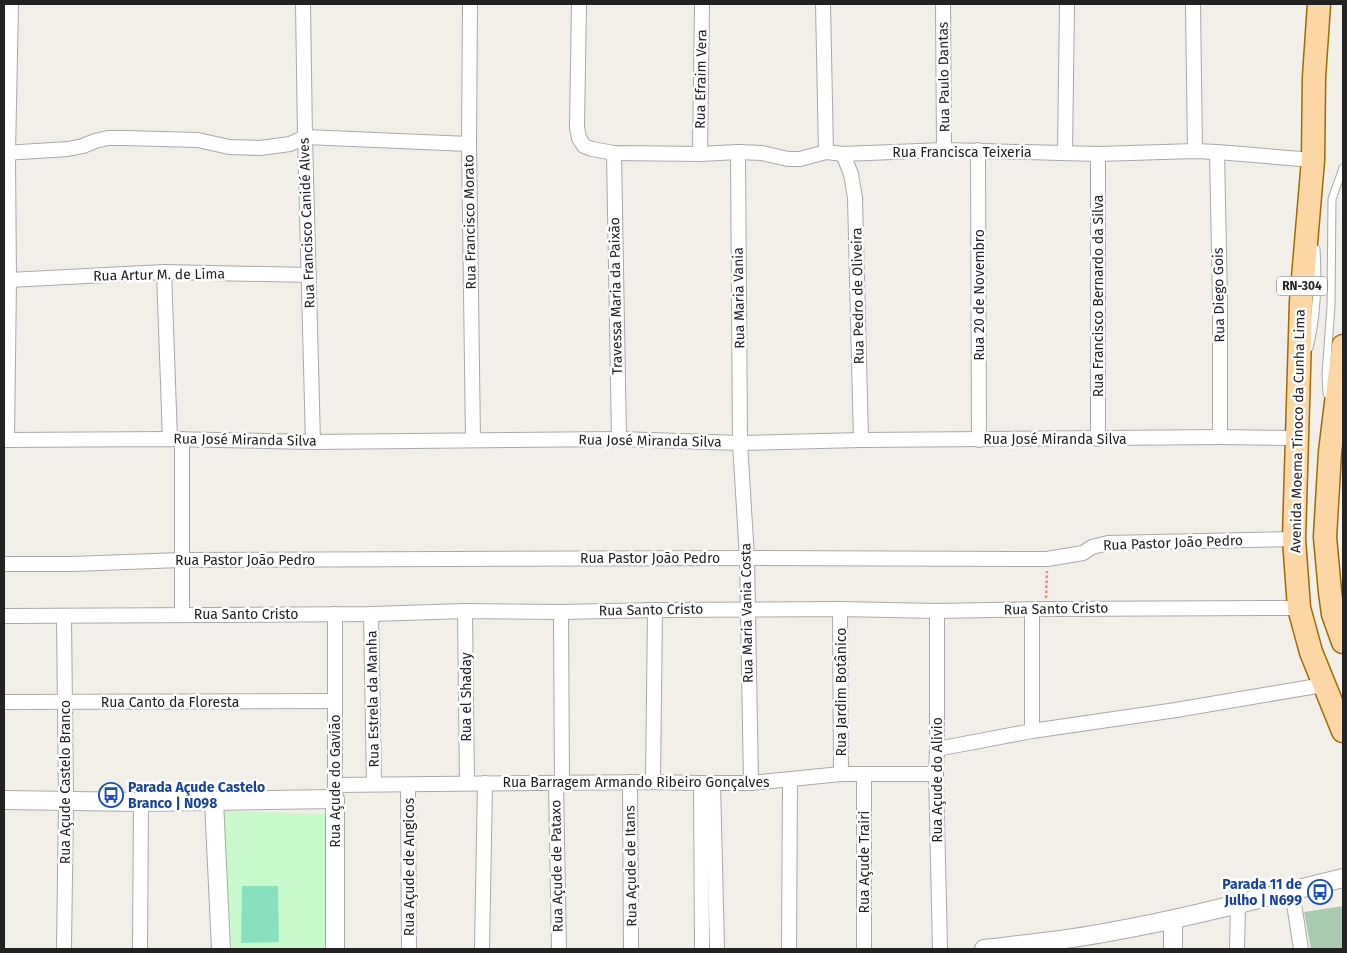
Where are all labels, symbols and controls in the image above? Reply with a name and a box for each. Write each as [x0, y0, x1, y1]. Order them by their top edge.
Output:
street label: Rua Paulo Dantas [935, 21, 953, 132]
street label: Rua Efraim Vera [692, 29, 710, 129]
street label: Rua Francisco Canidé Alves [296, 137, 318, 309]
street label: Rua Francisca Teixeria [892, 144, 1032, 161]
street label: Rua Francisco Morato [460, 154, 480, 290]
street label: Rua Francisco Bernardo da Silva [1090, 195, 1107, 397]
street label: Travessa Maria da Paixão [606, 217, 626, 375]
street label: Rua Pedro de Oliveira [848, 227, 868, 365]
street label: Rua 20 de Novembro [971, 229, 988, 361]
street label: Rua Maria Vania [730, 247, 748, 349]
street label: Rua Diego Gois [1210, 247, 1228, 343]
street label: Rua Artur M. de Lima [93, 265, 225, 285]
road number: RN-304 [1277, 276, 1327, 296]
street label: Avenida Moema Tinoco da Cunha Lima [1287, 309, 1309, 553]
street label: Rua José Miranda Silva [173, 430, 317, 450]
street label: Rua José Miranda Silva [578, 431, 722, 451]
street label: Rua José Miranda Silva [983, 431, 1127, 448]
street label: Rua Pastor João Pedro [1103, 532, 1243, 554]
street label: Rua Maria Vania Costa [737, 543, 757, 683]
street label: Rua Pastor João Pedro [580, 550, 720, 567]
street label: Rua Pastor João Pedro [175, 552, 315, 569]
street label: Rua Santo Cristo [1004, 600, 1108, 618]
street label: Rua Santo Cristo [599, 601, 703, 619]
street label: Rua Santo Cristo [194, 606, 298, 623]
street label: Rua Jardim Botânico [833, 628, 850, 756]
street label: Rua Estrela da Manha [363, 630, 383, 768]
street label: Rua el Shaday [458, 652, 475, 742]
street label: Rua Canto da Floresta [101, 694, 239, 711]
street label: Rua Açude Castelo Branco [57, 700, 74, 864]
street label: Rua Açude do Gavião [327, 714, 344, 848]
street label: Rua Açude do Alivio [929, 717, 946, 843]
street label: Rua Barragem Armando Ribeiro Gonçalves [502, 774, 770, 791]
place label: Parada Açude Castelo Branco | N098 [128, 779, 265, 812]
bus stop icon: Parada Açude Castelo Branco | N098 [98, 782, 124, 808]
street label: Rua Açude de Angicos [401, 797, 418, 936]
street label: Rua Açude de Pataxo [547, 800, 567, 932]
street label: Rua Açude de Itans [621, 805, 641, 927]
street label: Rua Açude Trairi [856, 810, 873, 914]
place label: Parada 11 de Julho | N699 [1222, 876, 1302, 909]
bus stop icon: Parada 11 de Julho | N699 [1307, 879, 1333, 905]

